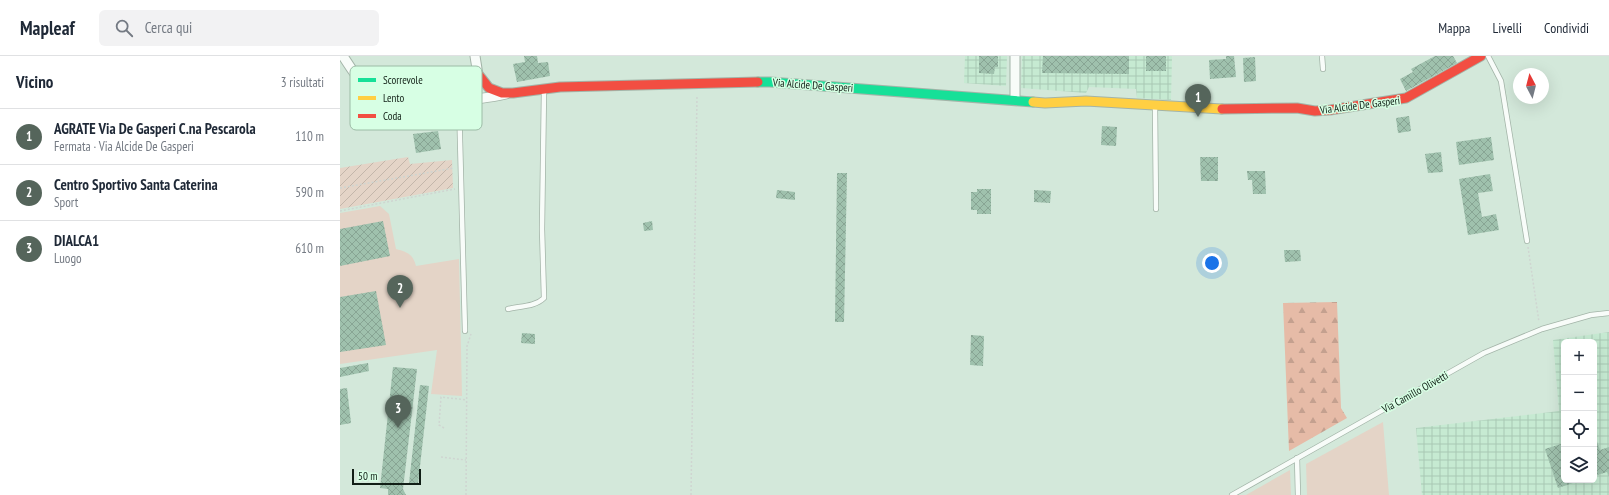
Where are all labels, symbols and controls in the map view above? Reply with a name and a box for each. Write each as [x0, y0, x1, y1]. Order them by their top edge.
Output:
search box [99, 10, 379, 46]
text: Mapleaf [20, 16, 75, 40]
icon: search [113, 17, 135, 39]
text: Cerca qui [145, 18, 192, 37]
text: Mappa [1438, 19, 1470, 37]
text: Livelli [1492, 19, 1522, 37]
text: Condividi [1544, 19, 1589, 37]
legend [350, 66, 482, 130]
north arrow [1513, 68, 1549, 104]
text: Vicino [16, 71, 53, 93]
text: Scorrevole [383, 73, 423, 87]
text: 3 risultati [281, 74, 324, 91]
street label: Via Alcide De Gasperi [771, 75, 854, 95]
pin: 1 [1185, 84, 1211, 117]
text: Lento [383, 91, 404, 105]
street label: Via Alcide De Gasperi [1318, 93, 1401, 117]
text: Coda [383, 109, 402, 123]
text: AGRATE Via De Gasperi C.na Pescarola [54, 119, 256, 138]
text: 1 [26, 128, 32, 145]
text: 110 m [295, 128, 324, 145]
text: Fermata · Via Alcide De Gasperi [54, 138, 194, 155]
text: Centro Sportivo Santa Caterina [54, 175, 218, 194]
text: 2 [26, 184, 32, 201]
text: 590 m [295, 184, 324, 201]
text: Sport [54, 194, 78, 211]
text: DIALCA1 [54, 231, 99, 250]
text: 3 [26, 240, 32, 257]
text: 610 m [295, 240, 324, 257]
text: Luogo [54, 250, 82, 267]
your location [1202, 253, 1222, 273]
pin: 2 [387, 275, 413, 308]
map controls [1561, 339, 1597, 483]
button: + [1561, 339, 1597, 375]
street label: Via Camillo Olivetti [1379, 368, 1451, 416]
button: − [1561, 375, 1597, 411]
pin: 3 [385, 395, 411, 428]
button: locate [1561, 411, 1597, 447]
button: layers [1561, 447, 1597, 483]
scale bar [352, 467, 421, 486]
text: 50 m [358, 469, 377, 483]

